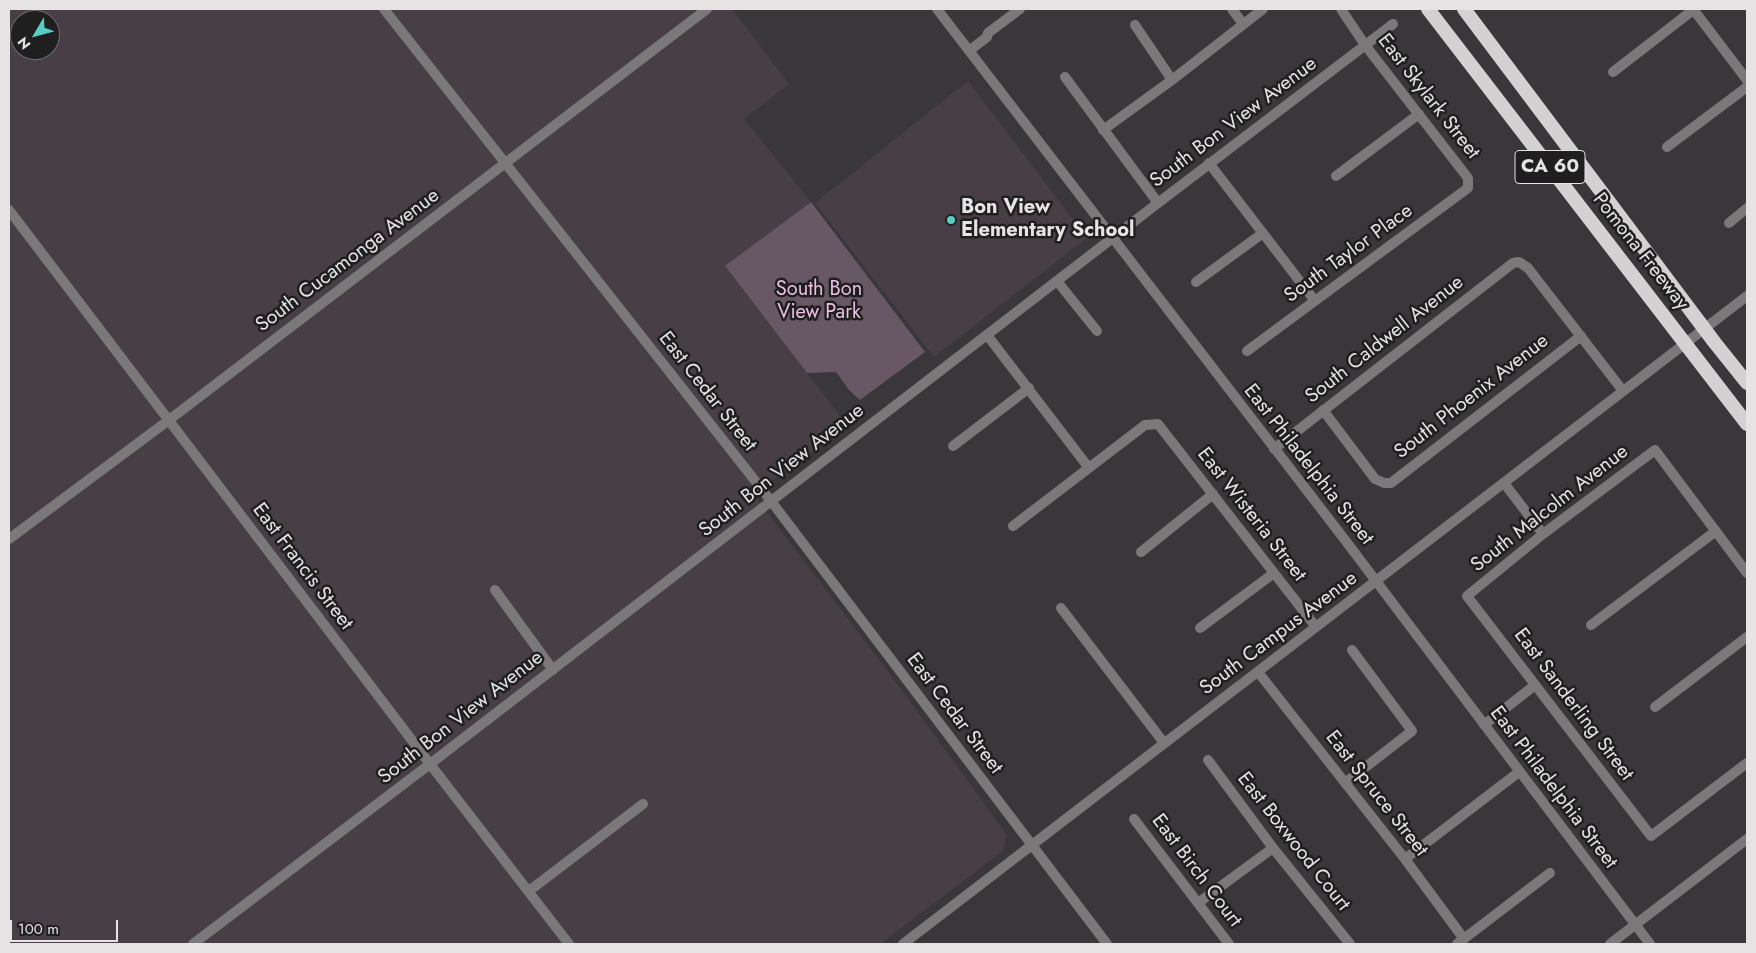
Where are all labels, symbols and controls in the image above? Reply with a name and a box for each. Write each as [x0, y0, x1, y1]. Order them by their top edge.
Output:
north arrow [10, 10, 60, 60]
street label: East Skylark Street [1372, 30, 1484, 164]
text: N [12, 33, 35, 54]
street label: South Bon View Avenue [1146, 52, 1322, 194]
road number: CA 60 [1515, 150, 1585, 183]
street label: South Cucamonga Avenue [252, 184, 444, 338]
street label: Pomona Freeway [1587, 189, 1693, 315]
place label: Bon View Elementary School [961, 196, 1134, 243]
street label: South Taylor Place [1280, 199, 1418, 309]
marker: Bon View Elementary School [945, 214, 957, 226]
street label: South Caldwell Avenue [1301, 271, 1469, 409]
park label: South Bon View Park [776, 278, 862, 325]
street label: East Cedar Street [653, 327, 761, 457]
street label: South Phoenix Avenue [1390, 329, 1554, 465]
street label: East Philadelphia Street [1238, 380, 1378, 550]
street label: South Bon View Avenue [695, 399, 869, 543]
street label: South Malcolm Avenue [1467, 440, 1633, 578]
street label: East Wisteria Street [1191, 443, 1311, 587]
street label: East Francis Street [246, 499, 358, 635]
street label: South Campus Avenue [1196, 567, 1362, 701]
street label: East Sanderling Street [1508, 624, 1638, 786]
street label: South Bon View Avenue [374, 646, 548, 790]
street label: East Cedar Street [901, 649, 1007, 779]
street label: East Philadelphia Street [1484, 702, 1622, 874]
street label: East Spruce Street [1320, 726, 1432, 862]
street label: East Boxwood Court [1231, 768, 1355, 916]
street label: East Birch Court [1146, 810, 1246, 932]
scale bar [12, 910, 120, 942]
text: 100 m [18, 918, 59, 940]

